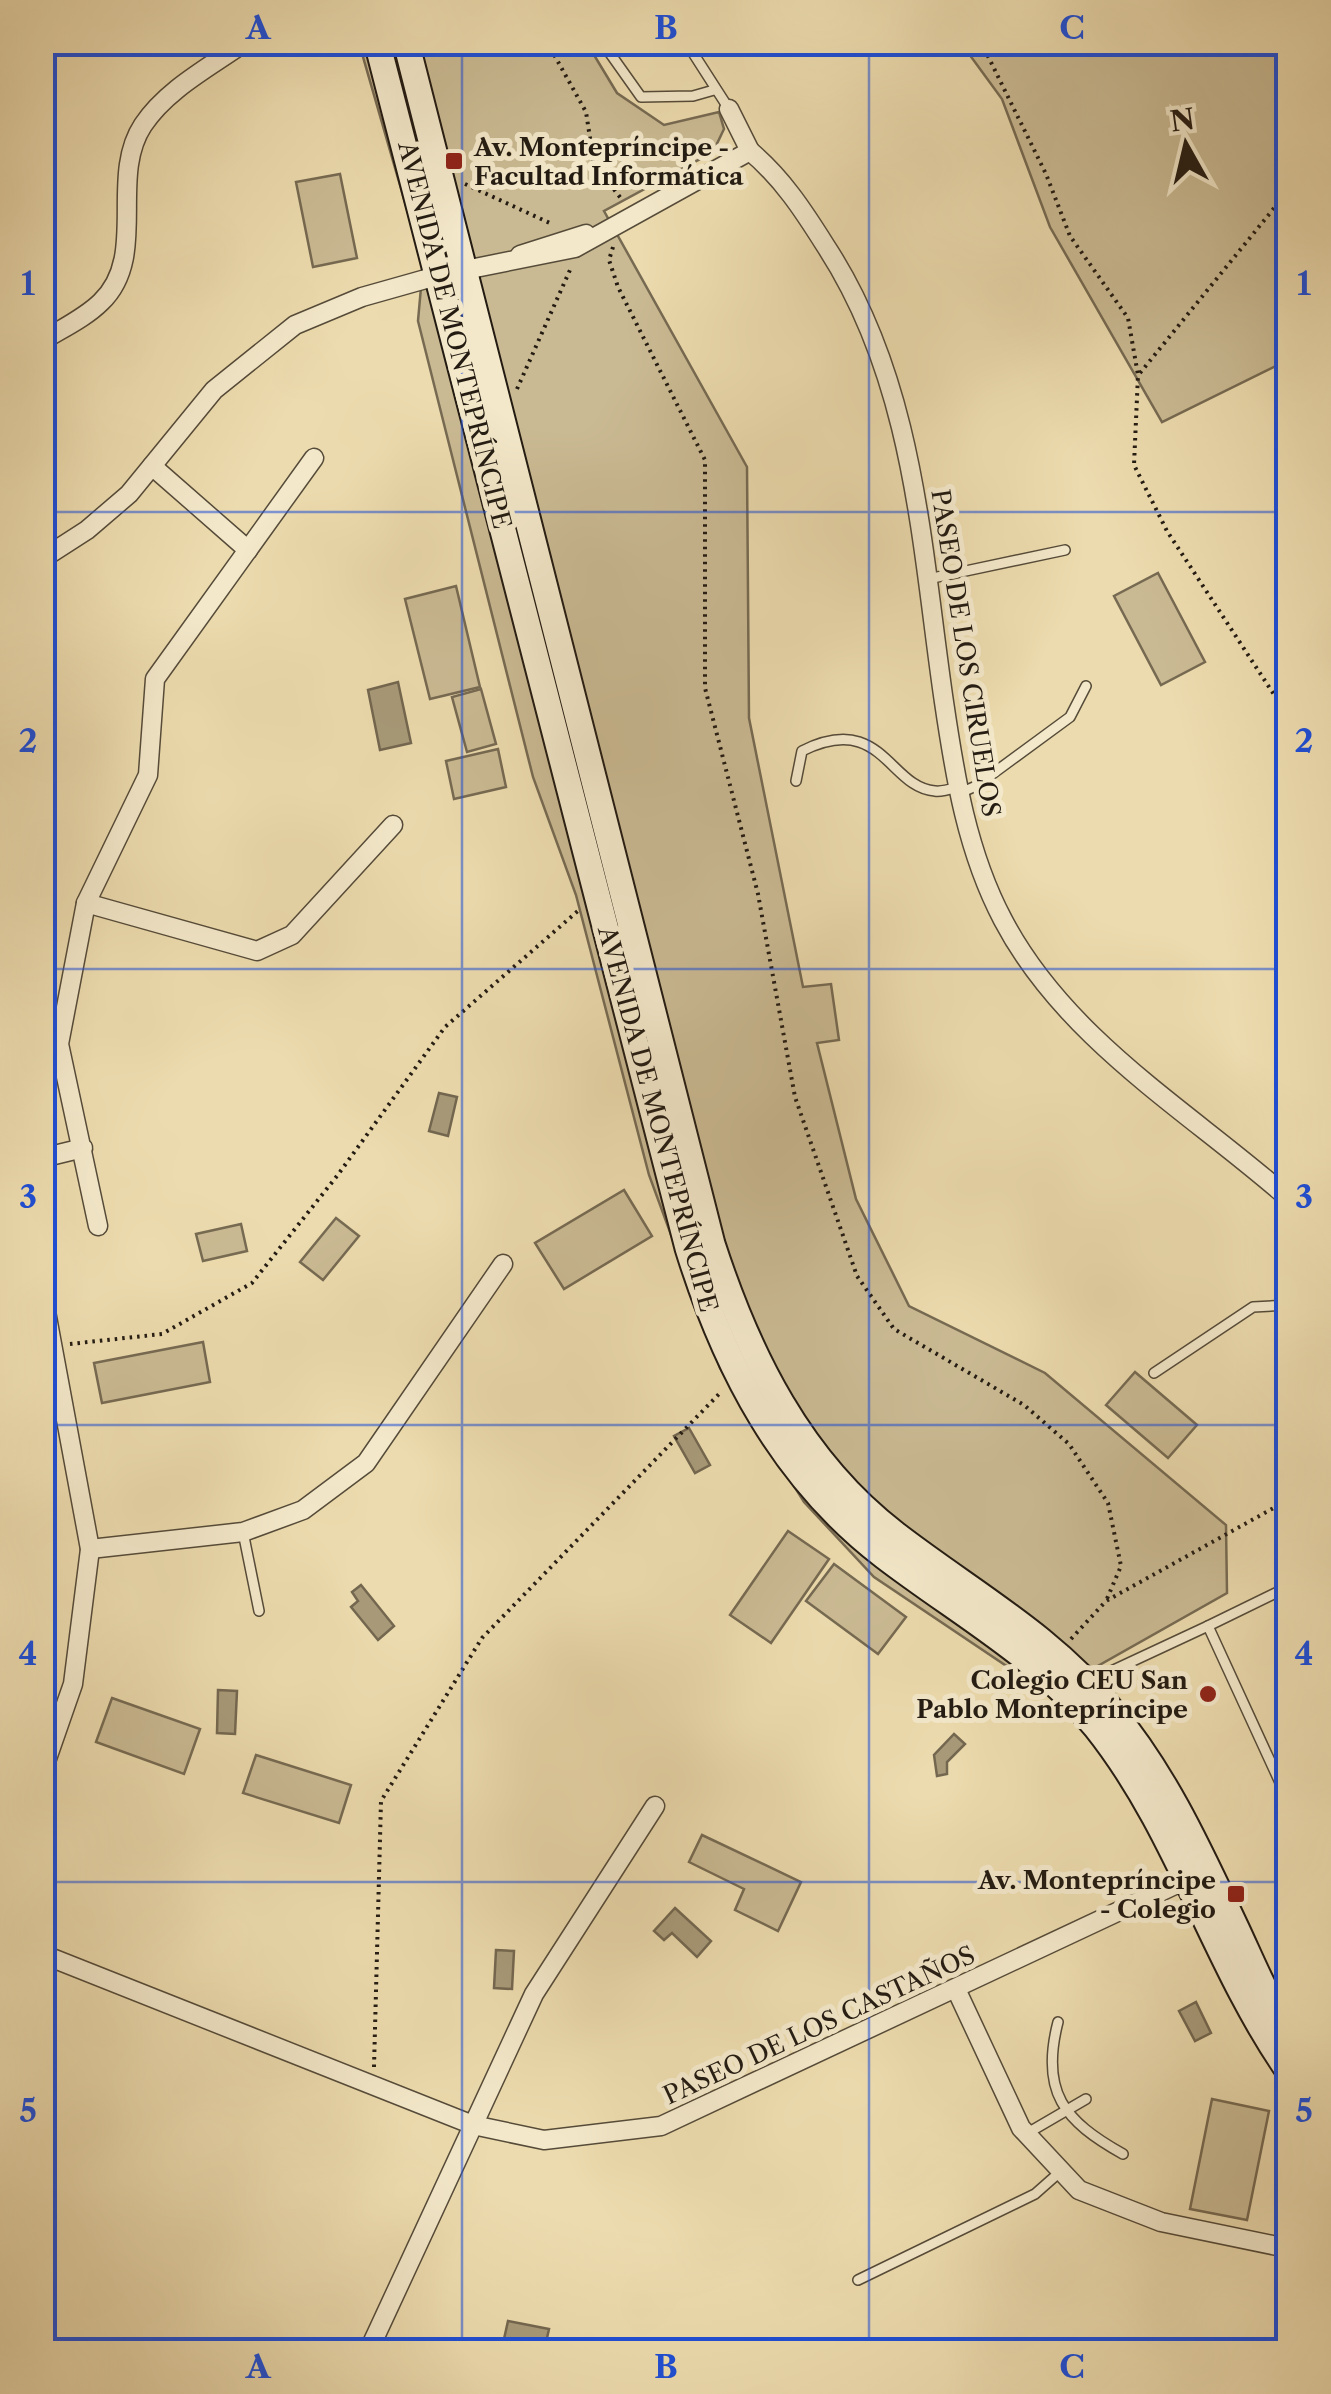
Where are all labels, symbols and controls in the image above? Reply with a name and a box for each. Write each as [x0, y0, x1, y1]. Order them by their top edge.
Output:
text: A [245, 8, 272, 47]
text: B [654, 8, 678, 47]
text: C [1059, 8, 1085, 47]
north arrow [1136, 95, 1236, 195]
text: N [1168, 102, 1197, 139]
place label: Av. Montepríncipe - Facultad Informática [473, 132, 744, 192]
street label: AVENIDA DE MONTEPRÍNCIPE [391, 137, 518, 532]
marker: Av. Montepríncipe - Facultad Informática [443, 150, 465, 172]
text: 1 [21, 264, 36, 303]
text: 1 [1297, 264, 1312, 303]
street label: PASEO DE LOS CIRUELOS [924, 487, 1007, 819]
text: 2 [19, 721, 37, 760]
text: 2 [1295, 721, 1313, 760]
street label: AVENIDA DE MONTEPRÍNCIPE [591, 922, 724, 1315]
text: 3 [19, 1177, 37, 1216]
text: 3 [1295, 1177, 1313, 1216]
text: 4 [19, 1634, 37, 1673]
text: 4 [1295, 1634, 1313, 1673]
place label: Colegio CEU San Pablo Montepríncipe [916, 1665, 1188, 1725]
marker: Colegio CEU San Pablo Montepríncipe [1197, 1683, 1219, 1705]
place label: Av. Montepríncipe - Colegio [977, 1865, 1216, 1925]
marker: Av. Montepríncipe - Colegio [1225, 1883, 1247, 1905]
street label: PASEO DE LOS CASTAÑOS [658, 1939, 980, 2111]
text: 5 [19, 2091, 37, 2130]
text: 5 [1295, 2091, 1313, 2130]
text: A [245, 2347, 272, 2386]
text: B [654, 2347, 678, 2386]
text: C [1059, 2347, 1085, 2386]

